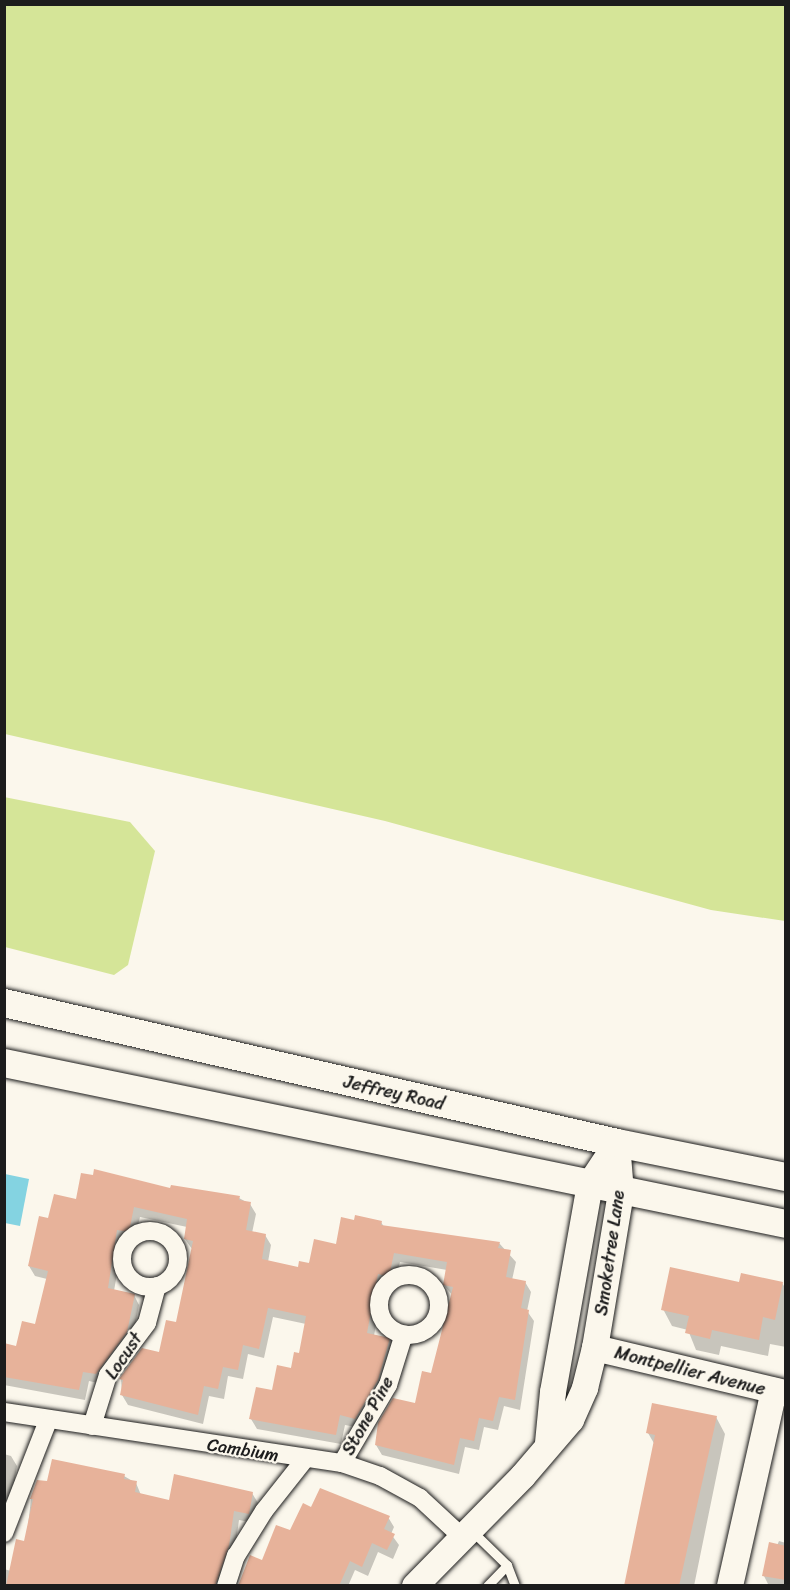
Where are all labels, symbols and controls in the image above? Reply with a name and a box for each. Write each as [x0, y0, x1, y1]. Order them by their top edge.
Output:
street label: Jeffrey Road [341, 1071, 447, 1115]
street label: Smoketree Lane [590, 1189, 630, 1317]
street label: Locust [101, 1329, 147, 1383]
street label: Montpellier Avenue [613, 1342, 767, 1400]
street label: Stone Pine [338, 1373, 398, 1459]
street label: Cambium [206, 1434, 280, 1466]

